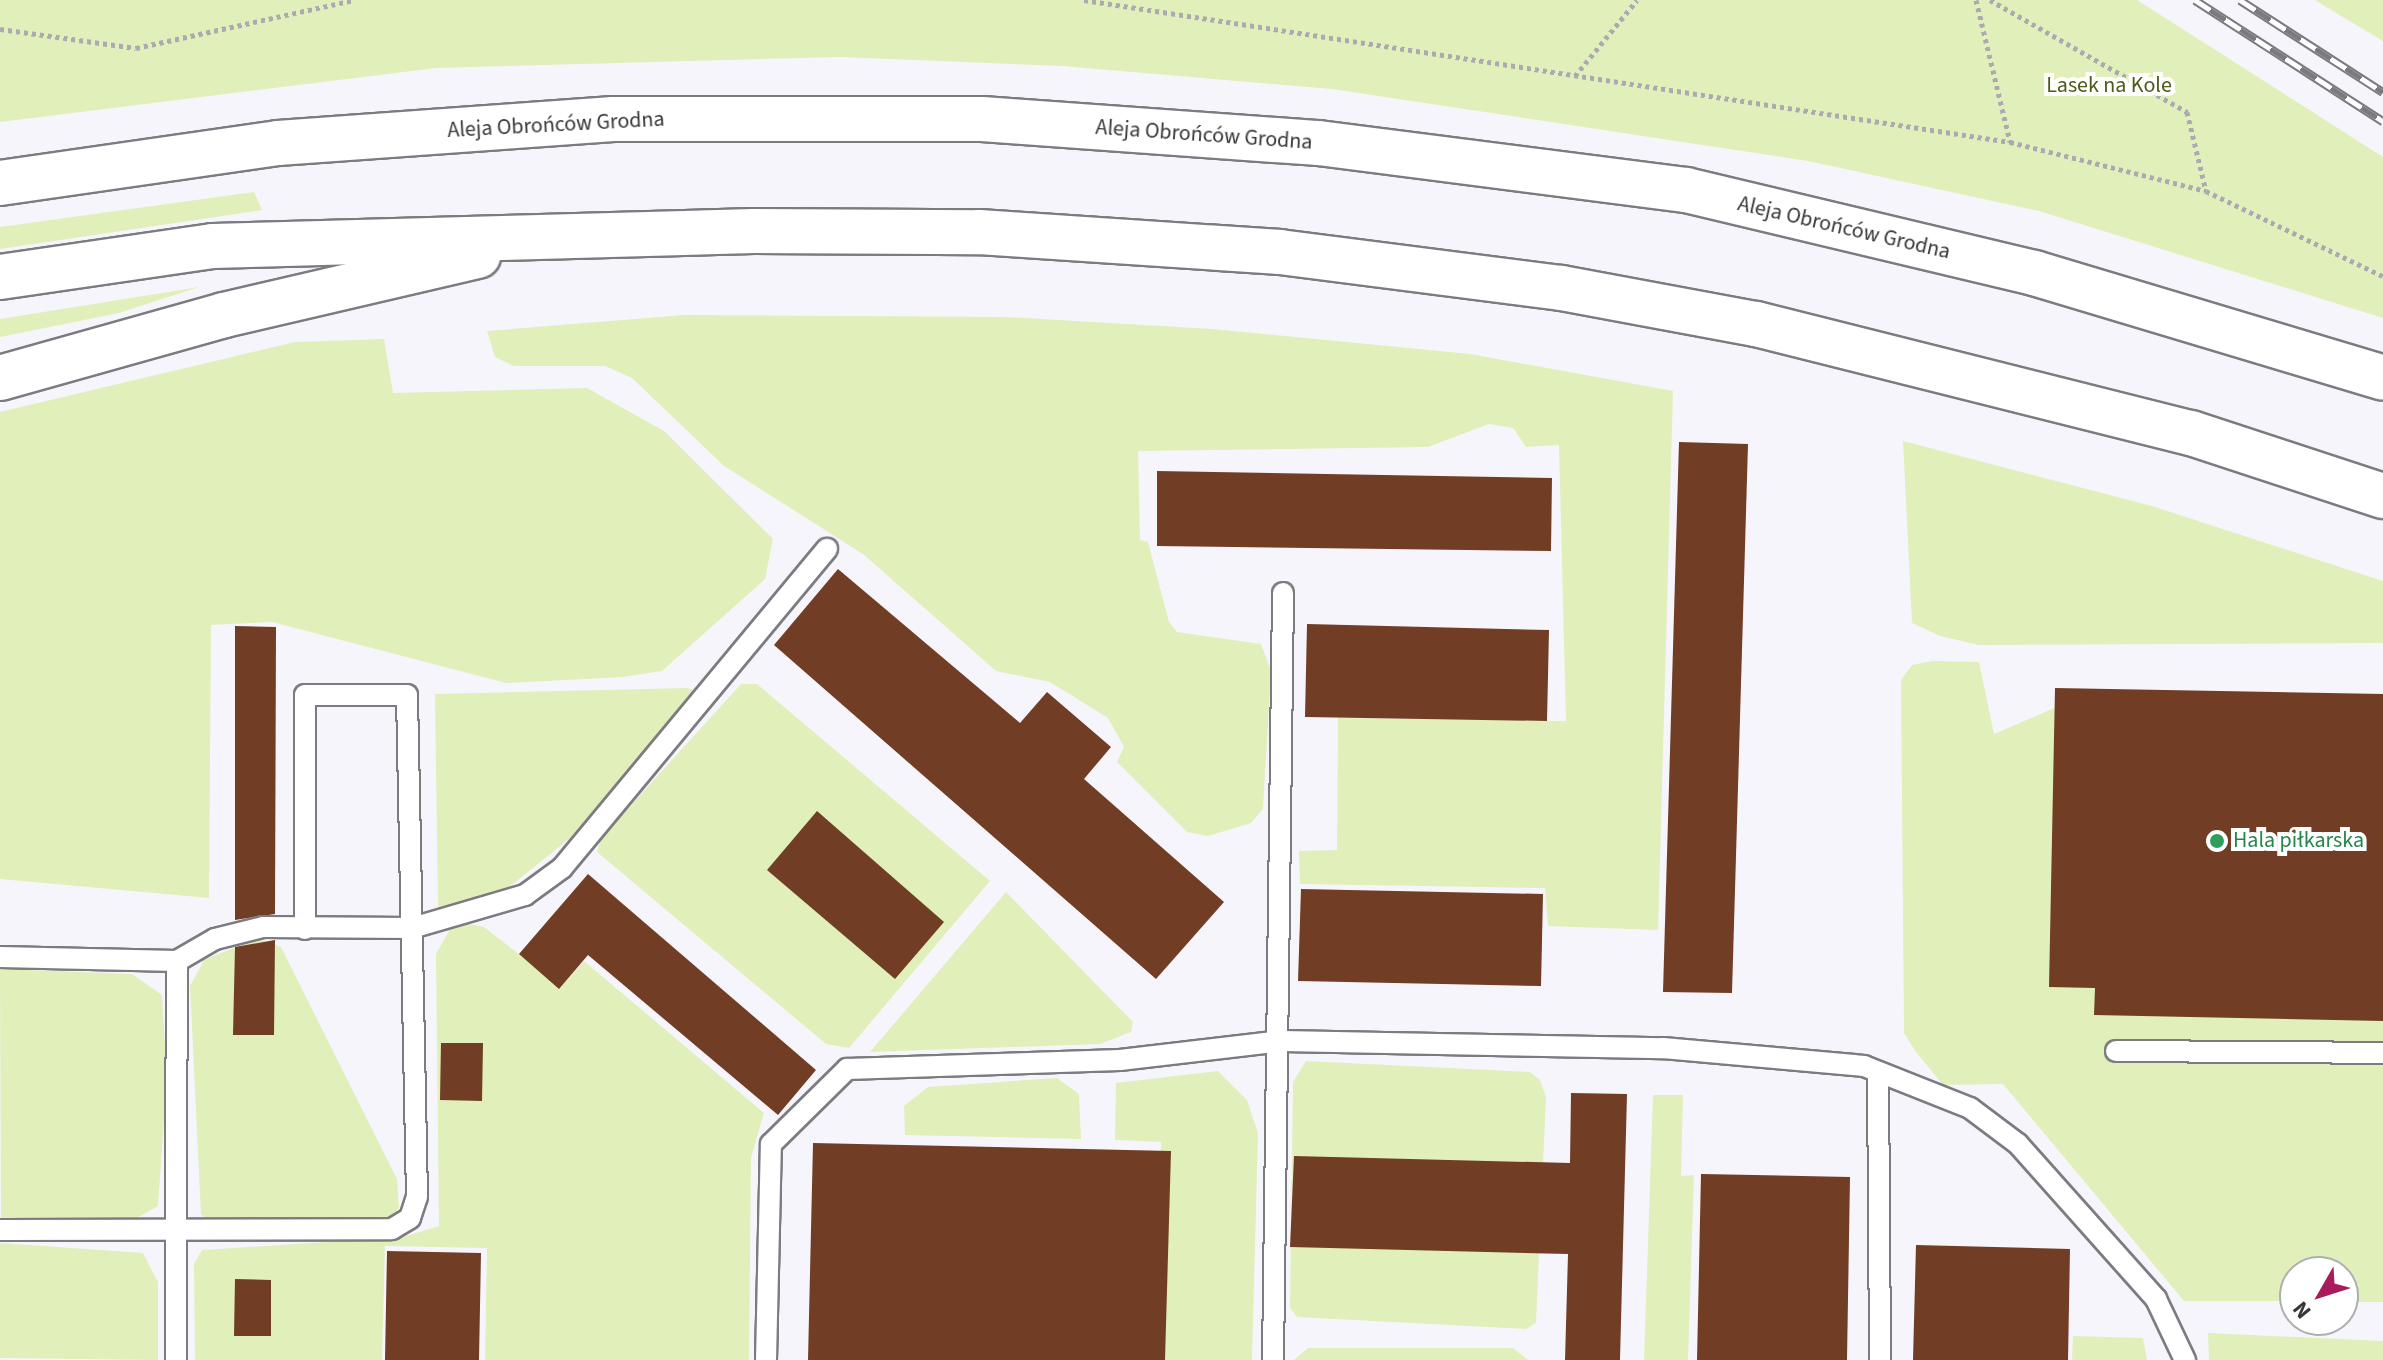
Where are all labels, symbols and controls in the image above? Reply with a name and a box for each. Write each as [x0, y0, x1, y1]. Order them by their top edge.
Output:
park label: Lasek na Kole [2046, 73, 2172, 99]
street label: Aleja Obrońców Grodna [447, 106, 665, 144]
street label: Aleja Obrońców Grodna [1095, 114, 1313, 156]
street label: Aleja Obrońców Grodna [1735, 191, 1953, 265]
place label: Hala piłkarska [2233, 828, 2364, 854]
marker: Hala piłkarska [2208, 832, 2226, 850]
north arrow [2279, 1256, 2359, 1336]
text: N [2285, 1294, 2319, 1326]

